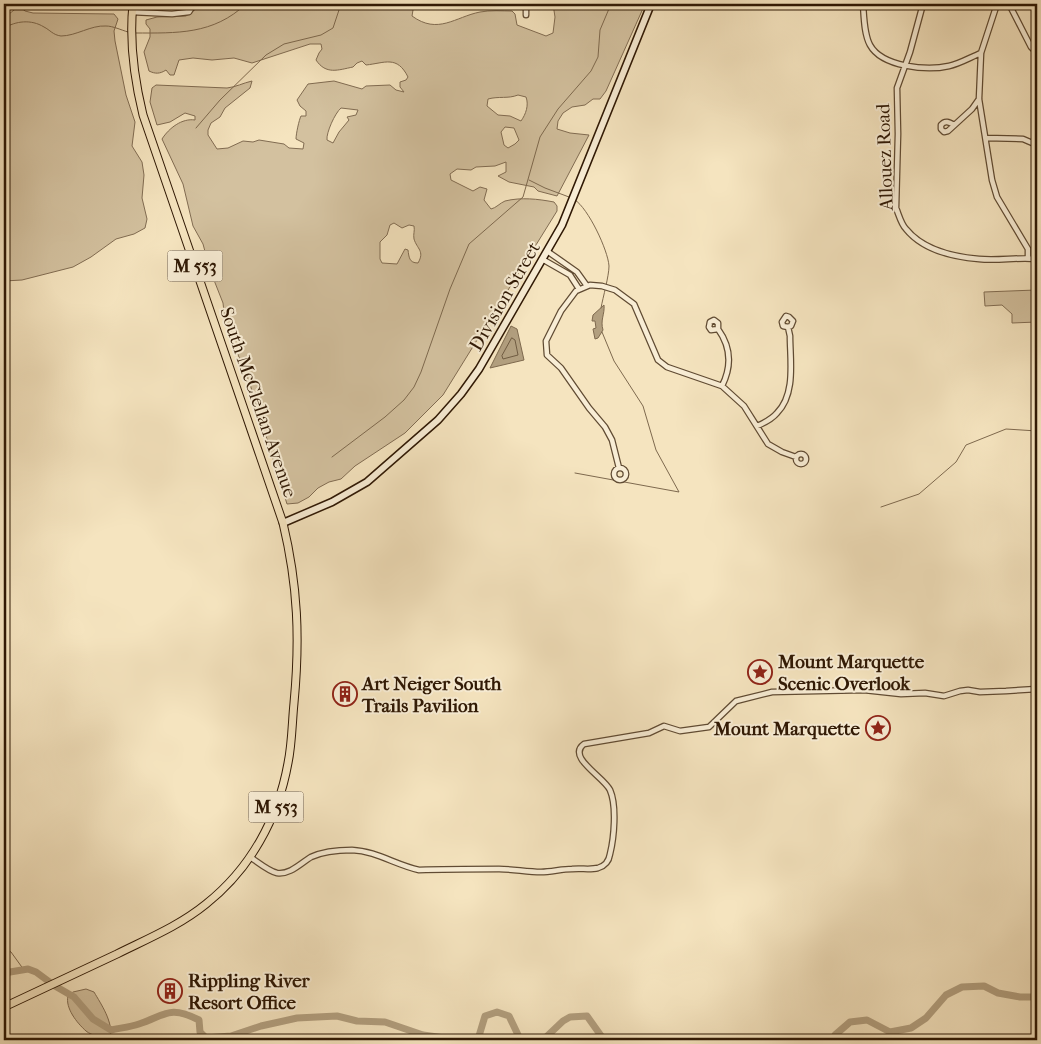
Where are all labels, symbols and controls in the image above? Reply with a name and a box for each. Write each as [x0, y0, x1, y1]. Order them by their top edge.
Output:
street label: Allouez Road [872, 102, 898, 212]
street label: Division Street [465, 238, 545, 355]
road number: M 553 [168, 250, 222, 282]
street label: South McClellan Avenue [215, 304, 301, 500]
place label: Mount Marquette Scenic Overlook [777, 651, 925, 695]
place icon: Mount Marquette Scenic Overlook [747, 659, 773, 685]
place label: Art Neiger South Trails Pavilion [361, 673, 502, 717]
building icon: Art Neiger South Trails Pavilion [332, 681, 358, 707]
place icon: Mount Marquette [865, 715, 891, 741]
place label: Mount Marquette [713, 718, 861, 740]
road number: M 553 [248, 792, 304, 822]
place label: Rippling River Resort Office [188, 970, 311, 1014]
building icon: Rippling River Resort Office [157, 978, 183, 1004]

